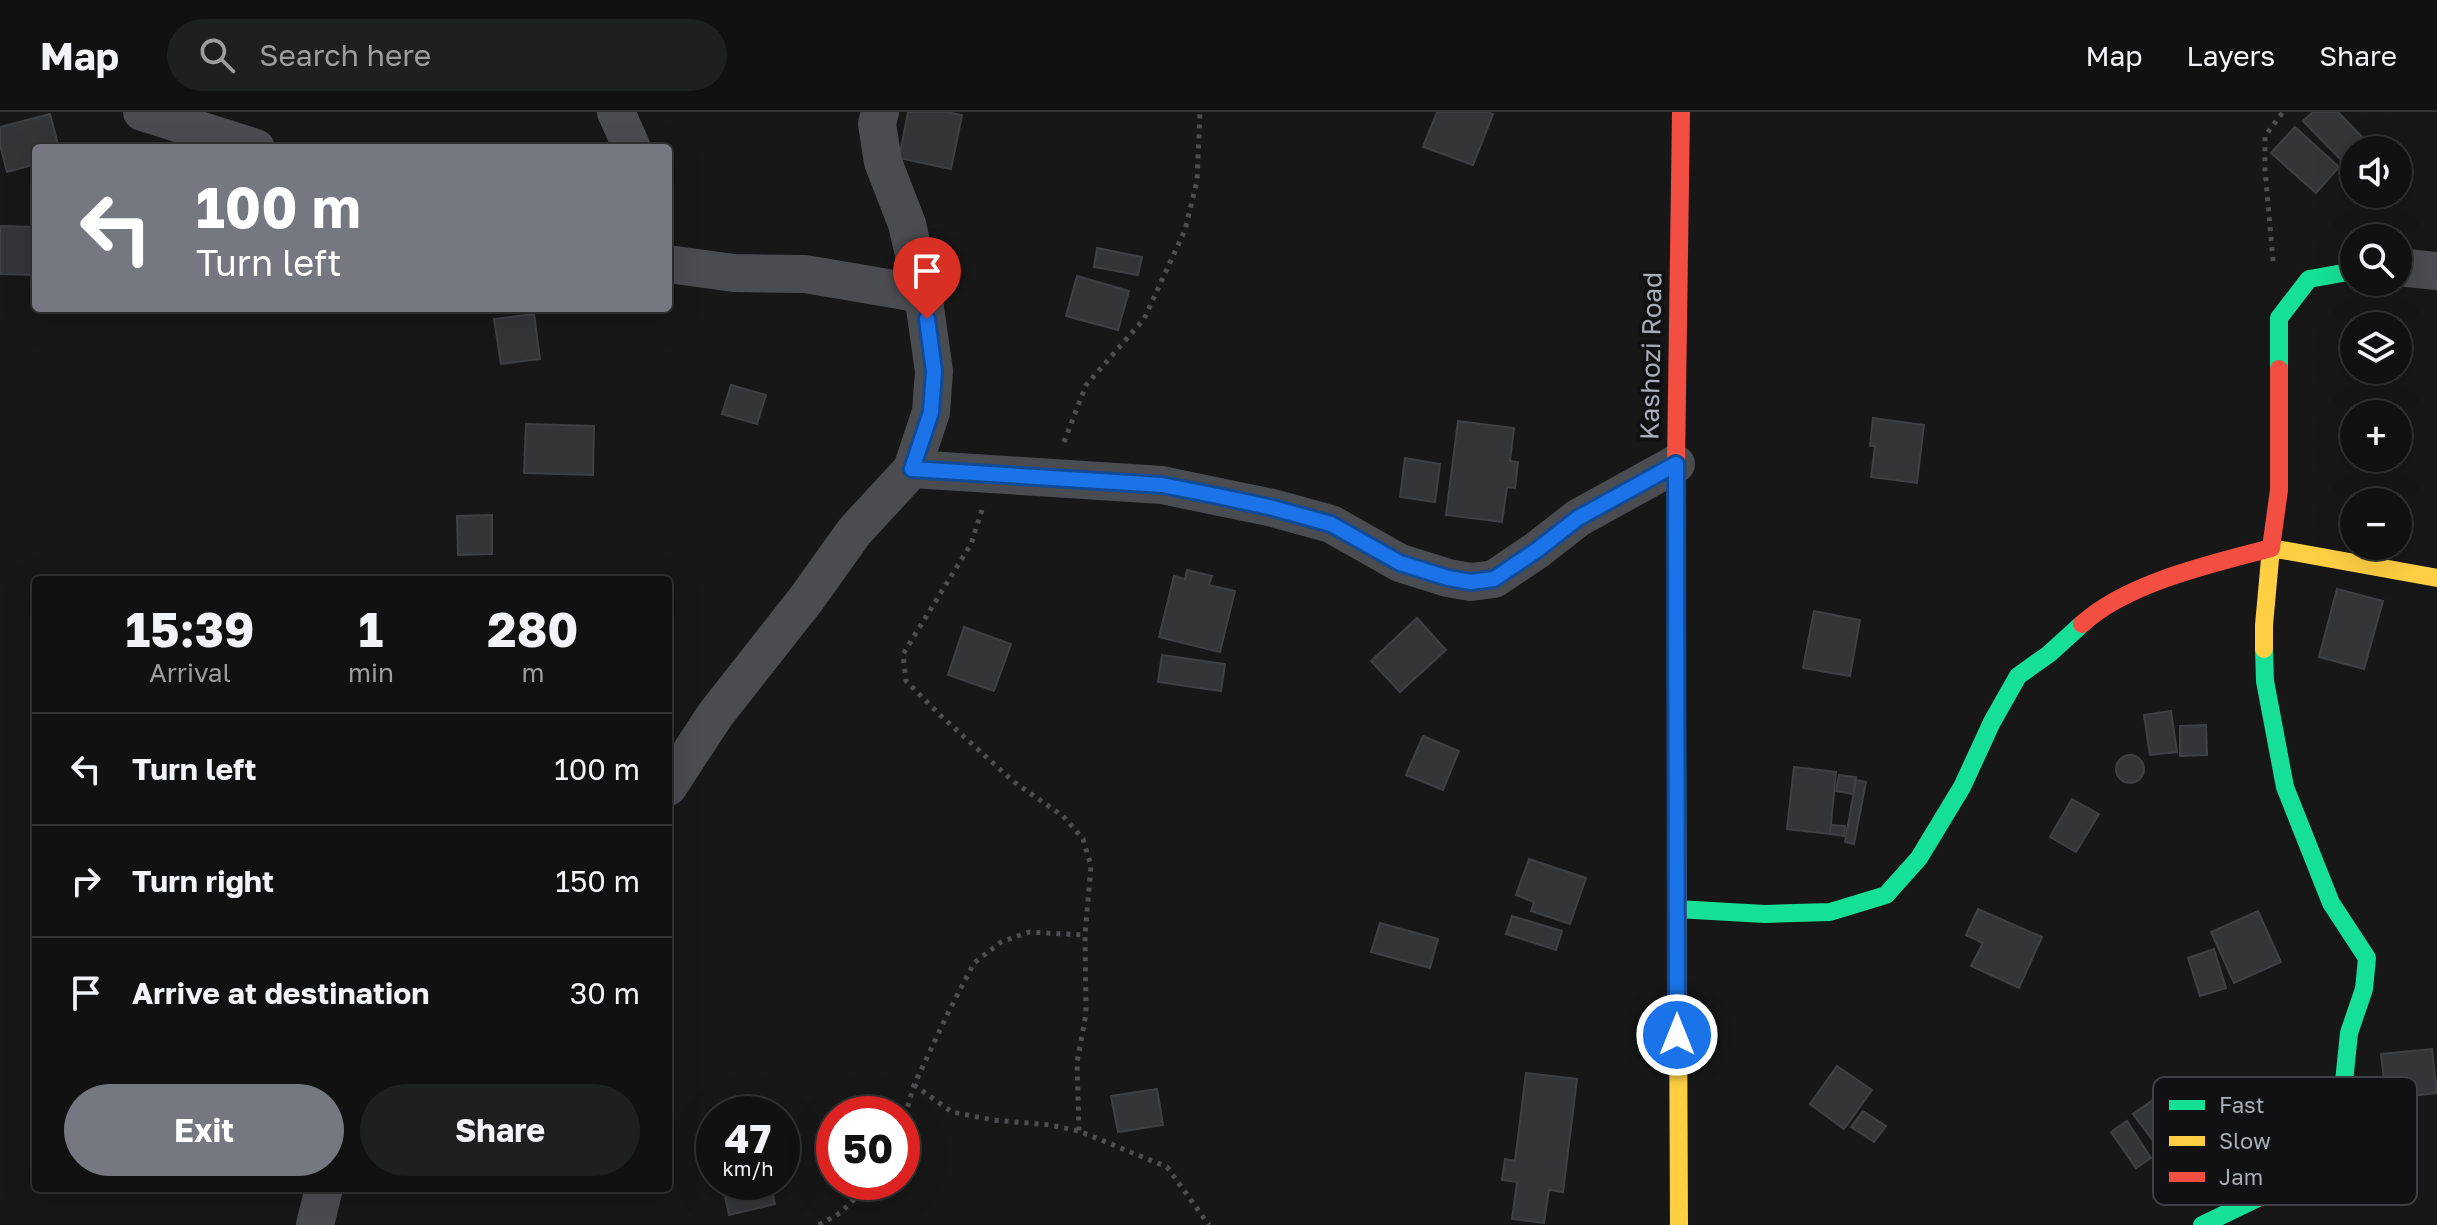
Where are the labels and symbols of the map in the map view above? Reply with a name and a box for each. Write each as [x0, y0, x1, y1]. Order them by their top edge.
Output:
pin [893, 237, 961, 319]
street label: Kashozi Road [1634, 272, 1667, 440]
position arrow [1635, 993, 1719, 1077]
legend [2153, 1077, 2417, 1205]
text: Fast [2219, 1091, 2265, 1118]
speed limit sign: 50 [816, 1096, 920, 1200]
text: Slow [2219, 1127, 2271, 1154]
text: Jam [2219, 1163, 2263, 1190]

